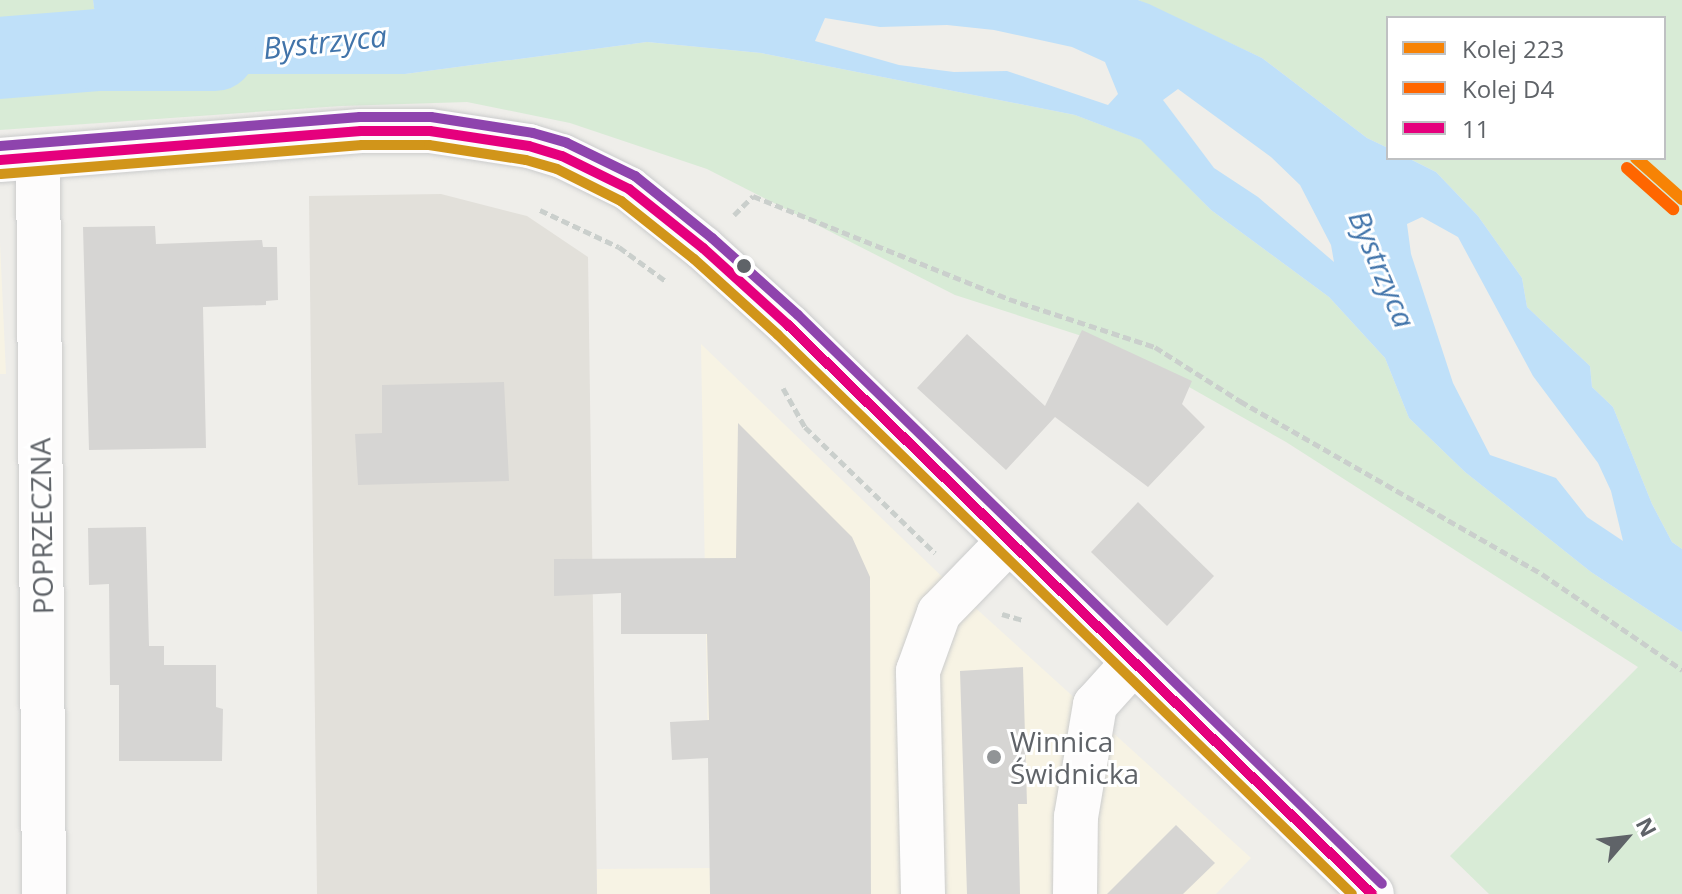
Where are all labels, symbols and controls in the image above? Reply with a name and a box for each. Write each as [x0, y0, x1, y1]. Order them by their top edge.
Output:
legend [1386, 16, 1666, 160]
water label: Bystrzyca [261, 18, 389, 66]
text: Kolej 223 [1462, 32, 1564, 65]
text: Kolej D4 [1462, 72, 1554, 105]
text: 11 [1462, 112, 1489, 145]
water label: Bystrzyca [1341, 205, 1423, 333]
unlabelled marker [736, 258, 752, 274]
street label: POPRZECZNA [23, 437, 59, 615]
place label: Winnica Świdnicka [1010, 724, 1139, 790]
marker: Winnica Świdnicka [985, 748, 1003, 766]
north arrow [1586, 798, 1666, 878]
text: N [1630, 812, 1665, 842]

